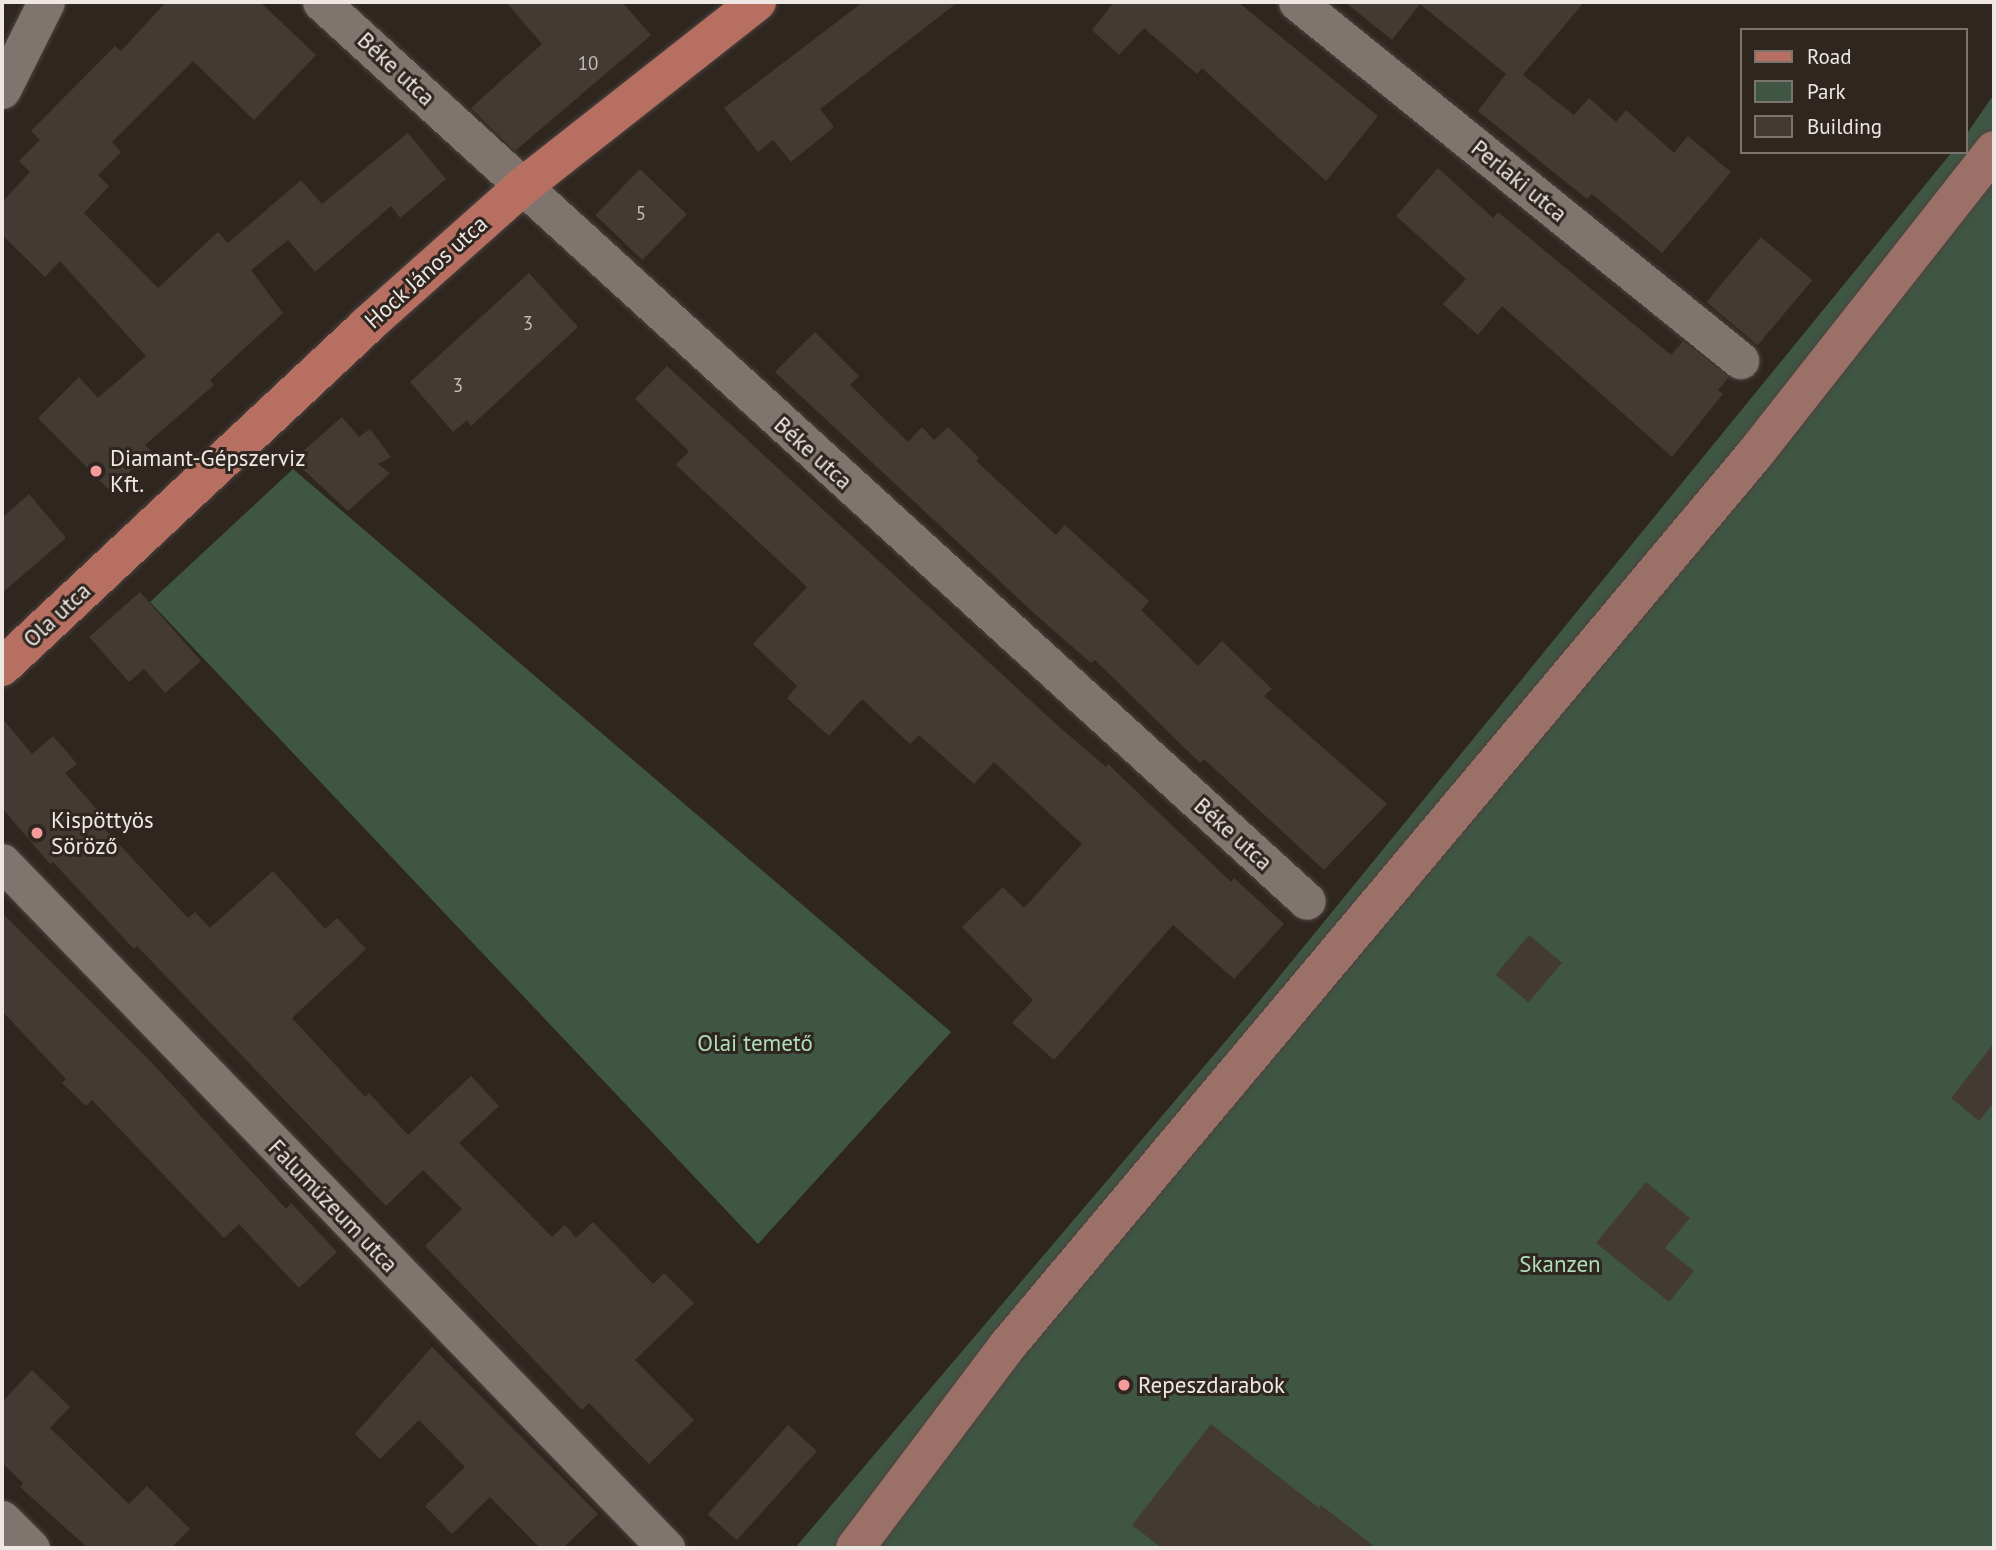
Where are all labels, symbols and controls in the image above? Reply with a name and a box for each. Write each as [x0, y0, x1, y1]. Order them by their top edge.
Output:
street label: Béke utca [352, 26, 440, 112]
legend [1741, 28, 1968, 154]
text: Road [1807, 43, 1851, 70]
house number: 10 [578, 53, 598, 75]
text: Park [1807, 78, 1846, 105]
text: Building [1807, 113, 1882, 140]
street label: Perlaki utca [1466, 134, 1572, 228]
house number: 5 [636, 203, 646, 225]
street label: Hock János utca [359, 210, 493, 334]
house number: 3 [523, 313, 533, 335]
house number: 3 [453, 375, 463, 397]
street label: Béke utca [768, 411, 858, 495]
place label: Diamant-Gépszerviz Kft. [110, 444, 305, 498]
marker: Diamant-Gépszerviz Kft. [88, 463, 104, 479]
street label: Ola utca [18, 577, 96, 653]
street label: Béke utca [1188, 792, 1278, 876]
place label: Kispöttyös Söröző [51, 806, 154, 860]
marker: Kispöttyös Söröző [29, 825, 45, 841]
park label: Olai temető [697, 1029, 813, 1057]
street label: Falumúzeum utca [263, 1134, 403, 1278]
park label: Skanzen [1519, 1250, 1601, 1278]
place label: Repeszdarabok [1138, 1371, 1285, 1399]
marker: Repeszdarabok [1116, 1377, 1132, 1393]

